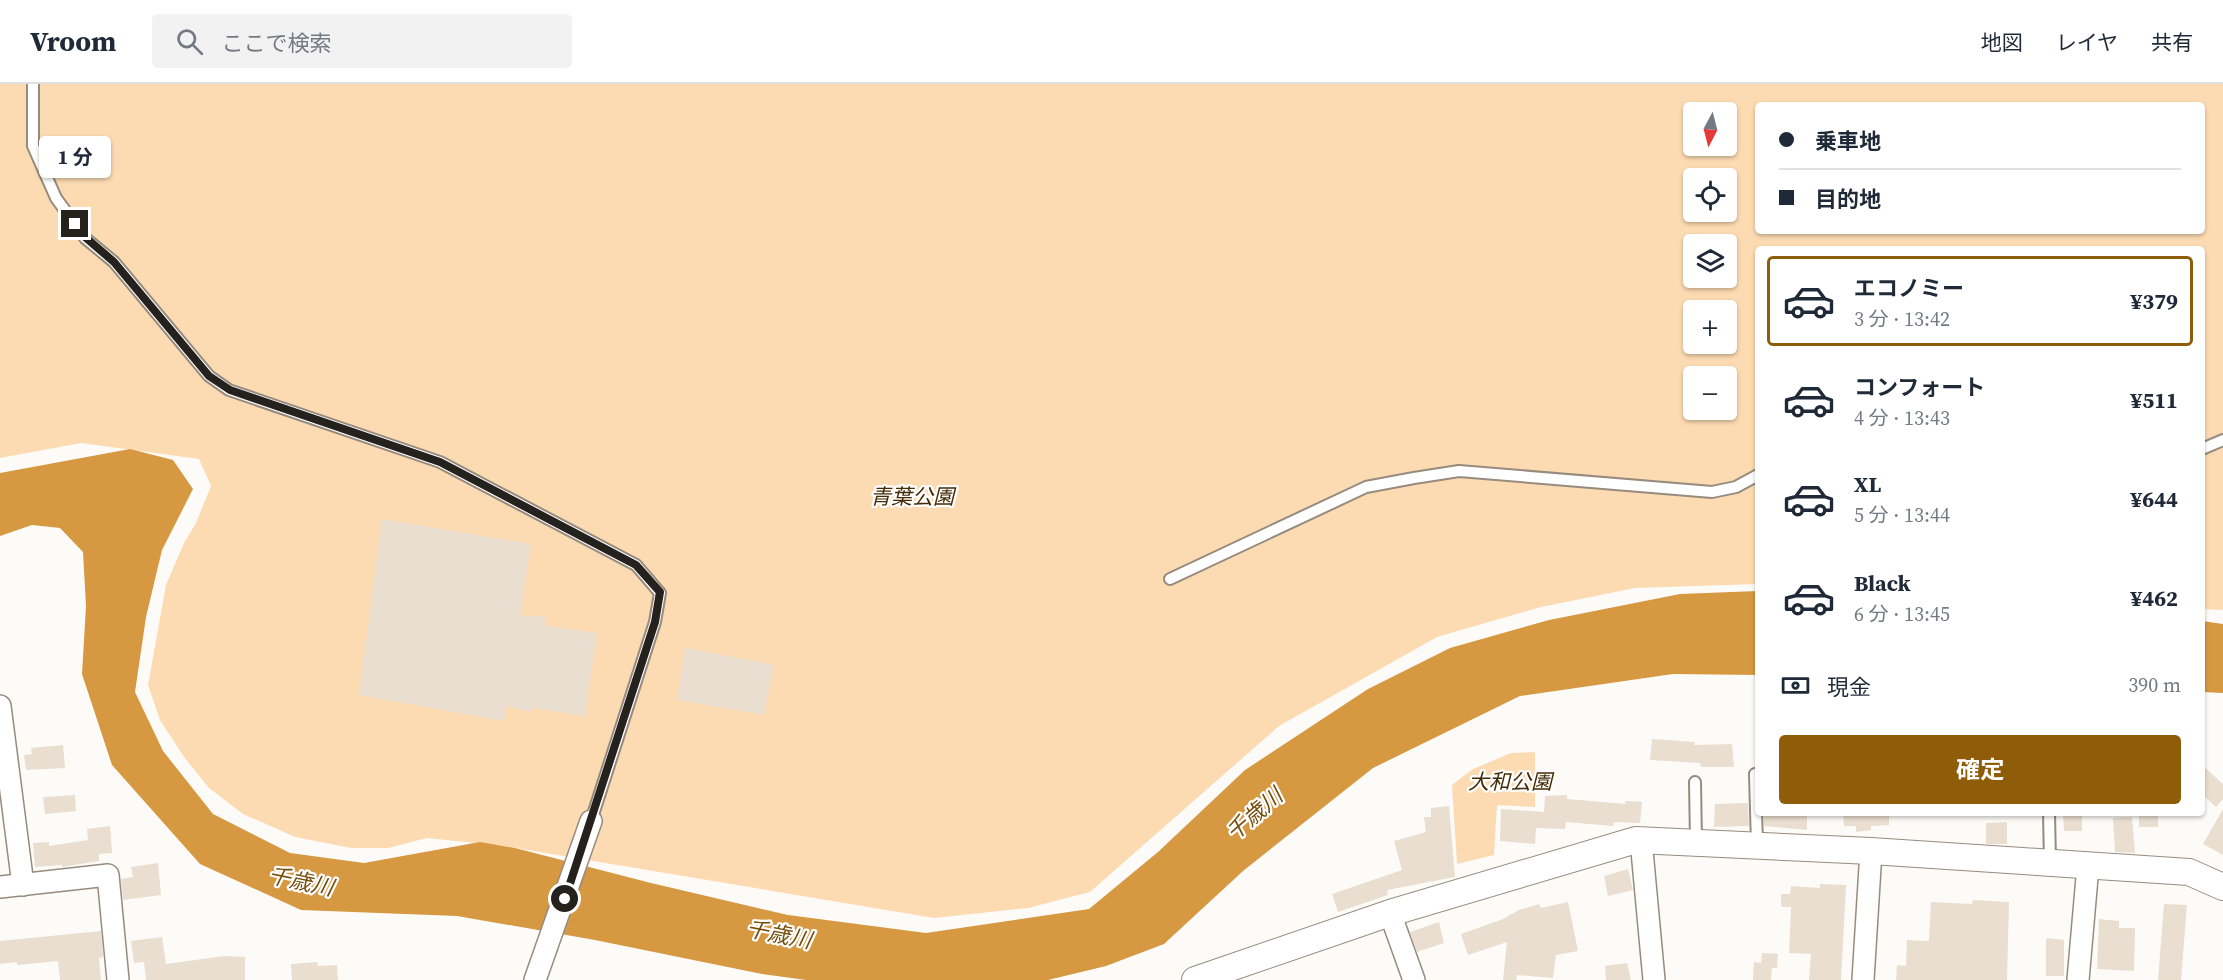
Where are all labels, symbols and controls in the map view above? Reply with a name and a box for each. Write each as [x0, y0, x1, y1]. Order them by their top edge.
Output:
search box [152, 14, 572, 68]
text: Vroom [30, 22, 116, 60]
icon: search [173, 25, 206, 58]
text: ここで検索 [221, 28, 331, 58]
text: 地図 [1981, 28, 2023, 57]
text: レイヤ [2056, 28, 2118, 57]
text: 共有 [2151, 28, 2193, 57]
north arrow [1683, 102, 1737, 156]
map controls [1683, 102, 1737, 420]
text: 乗車地 [1815, 126, 1881, 156]
callout: 1 分 [39, 137, 111, 179]
text: 1 分 [57, 143, 93, 171]
button: locate [1683, 168, 1737, 222]
text: 目的地 [1815, 184, 1881, 214]
route end [61, 210, 88, 237]
button: layers [1683, 234, 1737, 288]
text: エコノミー [1854, 273, 1964, 303]
icon: car [1782, 274, 1836, 328]
text: ¥379 [2130, 286, 2178, 316]
button: + [1683, 300, 1737, 354]
text: 3 分 · 13:42 [1854, 305, 1950, 333]
button: − [1683, 366, 1737, 420]
text: コンフォート [1854, 372, 1985, 402]
icon: car [1782, 373, 1836, 427]
text: ¥511 [2130, 385, 2178, 415]
text: 4 分 · 13:43 [1854, 404, 1950, 432]
text: XL [1854, 469, 1881, 499]
icon: car [1782, 472, 1836, 526]
park label: 青葉公園 [870, 482, 957, 511]
text: ¥644 [2130, 484, 2178, 514]
text: 5 分 · 13:44 [1854, 501, 1950, 529]
text: Black [1854, 568, 1911, 598]
icon: car [1782, 571, 1836, 625]
text: ¥462 [2130, 583, 2178, 613]
text: 6 分 · 13:45 [1854, 600, 1950, 628]
icon: cash [1779, 669, 1812, 702]
text: 390 m [2128, 671, 2181, 699]
text: 現金 [1827, 672, 1871, 702]
button: 確定 [1779, 735, 2181, 804]
park label: 大和公園 [1468, 767, 1555, 796]
water label: 千歳川 [1219, 780, 1290, 847]
water label: 千歳川 [266, 859, 338, 903]
route start [551, 885, 578, 912]
water label: 千歳川 [744, 913, 816, 955]

